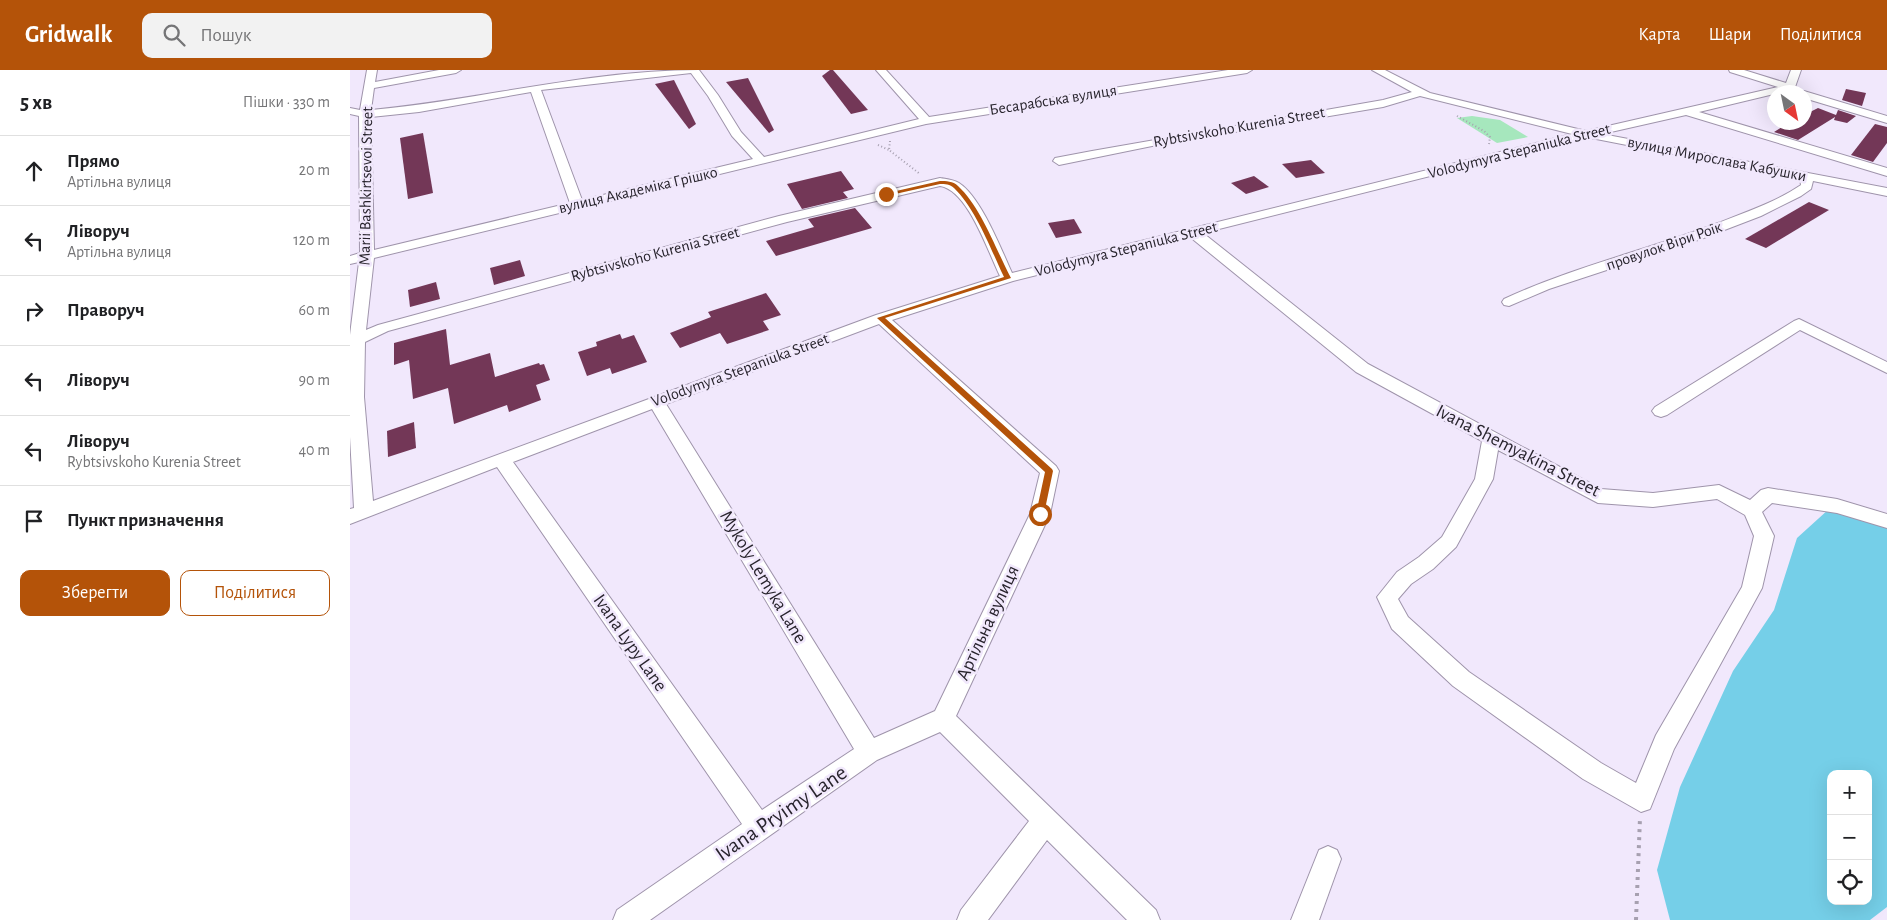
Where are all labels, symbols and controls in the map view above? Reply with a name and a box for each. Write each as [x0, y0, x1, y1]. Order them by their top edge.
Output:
search box [142, 13, 492, 58]
icon: search [160, 21, 188, 49]
text: Gridwalk [25, 23, 112, 47]
text: Пошук [200, 26, 252, 45]
text: Карта [1638, 26, 1680, 44]
text: Шари [1708, 26, 1752, 44]
text: Поділитися [1780, 26, 1862, 44]
street label: Бесарабська вулиця [988, 82, 1118, 119]
north arrow [1767, 85, 1812, 130]
text: 5 хв [20, 92, 52, 113]
text: Пішки · 330 m [243, 94, 330, 110]
street label: Rybtsivskoho Kurenia Street [1152, 104, 1326, 151]
street label: Marii Bashkirtsevoi Street [357, 106, 375, 266]
street label: Volodymyra Stepaniuka Street [1426, 121, 1612, 182]
street label: вулиця Мирослава Кабушки [1626, 134, 1808, 185]
text: Прямо [67, 152, 120, 171]
icon: ahead [20, 157, 48, 185]
text: 20 m [299, 162, 330, 178]
street label: вулиця Академіка Грішко [557, 164, 719, 217]
text: Артільна вулиця [67, 174, 172, 190]
route end [875, 183, 898, 206]
street label: провулок Віри Роїк [1604, 218, 1725, 274]
street label: Volodymyra Stepaniuka Street [1033, 219, 1219, 280]
text: Ліворуч [67, 222, 130, 241]
street label: Rybtsivskoho Kurenia Street [569, 224, 741, 285]
icon: left [20, 227, 48, 255]
text: 120 m [293, 232, 330, 248]
text: Артільна вулиця [67, 244, 172, 260]
icon: right [20, 297, 48, 325]
text: Праворуч [67, 301, 145, 320]
text: 60 m [299, 302, 330, 318]
street label: Volodymyra Stepaniuka Street [649, 330, 831, 411]
icon: left [20, 367, 48, 395]
text: Ліворуч [67, 371, 130, 390]
text: 90 m [299, 372, 330, 388]
street label: Ivana Shemyakina Street [1433, 401, 1603, 501]
text: Ліворуч [67, 432, 130, 451]
icon: left [20, 437, 48, 465]
text: 40 m [298, 442, 330, 458]
text: Rybtsivskoho Kurenia Street [67, 454, 241, 470]
route start [1029, 503, 1052, 526]
icon: arrive [20, 507, 48, 535]
street label: Mykoly Lemyka Lane [716, 507, 810, 647]
text: Пункт призначення [67, 511, 224, 530]
street label: Артільна вулиця [953, 563, 1023, 683]
button: Зберегти [20, 570, 170, 616]
button: Поділитися [180, 570, 330, 616]
street label: Ivana Lypy Lane [590, 591, 670, 695]
street label: Ivana Pryimy Lane [711, 761, 851, 865]
map controls [1827, 770, 1872, 905]
button: + [1827, 770, 1872, 815]
button: − [1827, 815, 1872, 860]
button: locate [1827, 860, 1872, 905]

